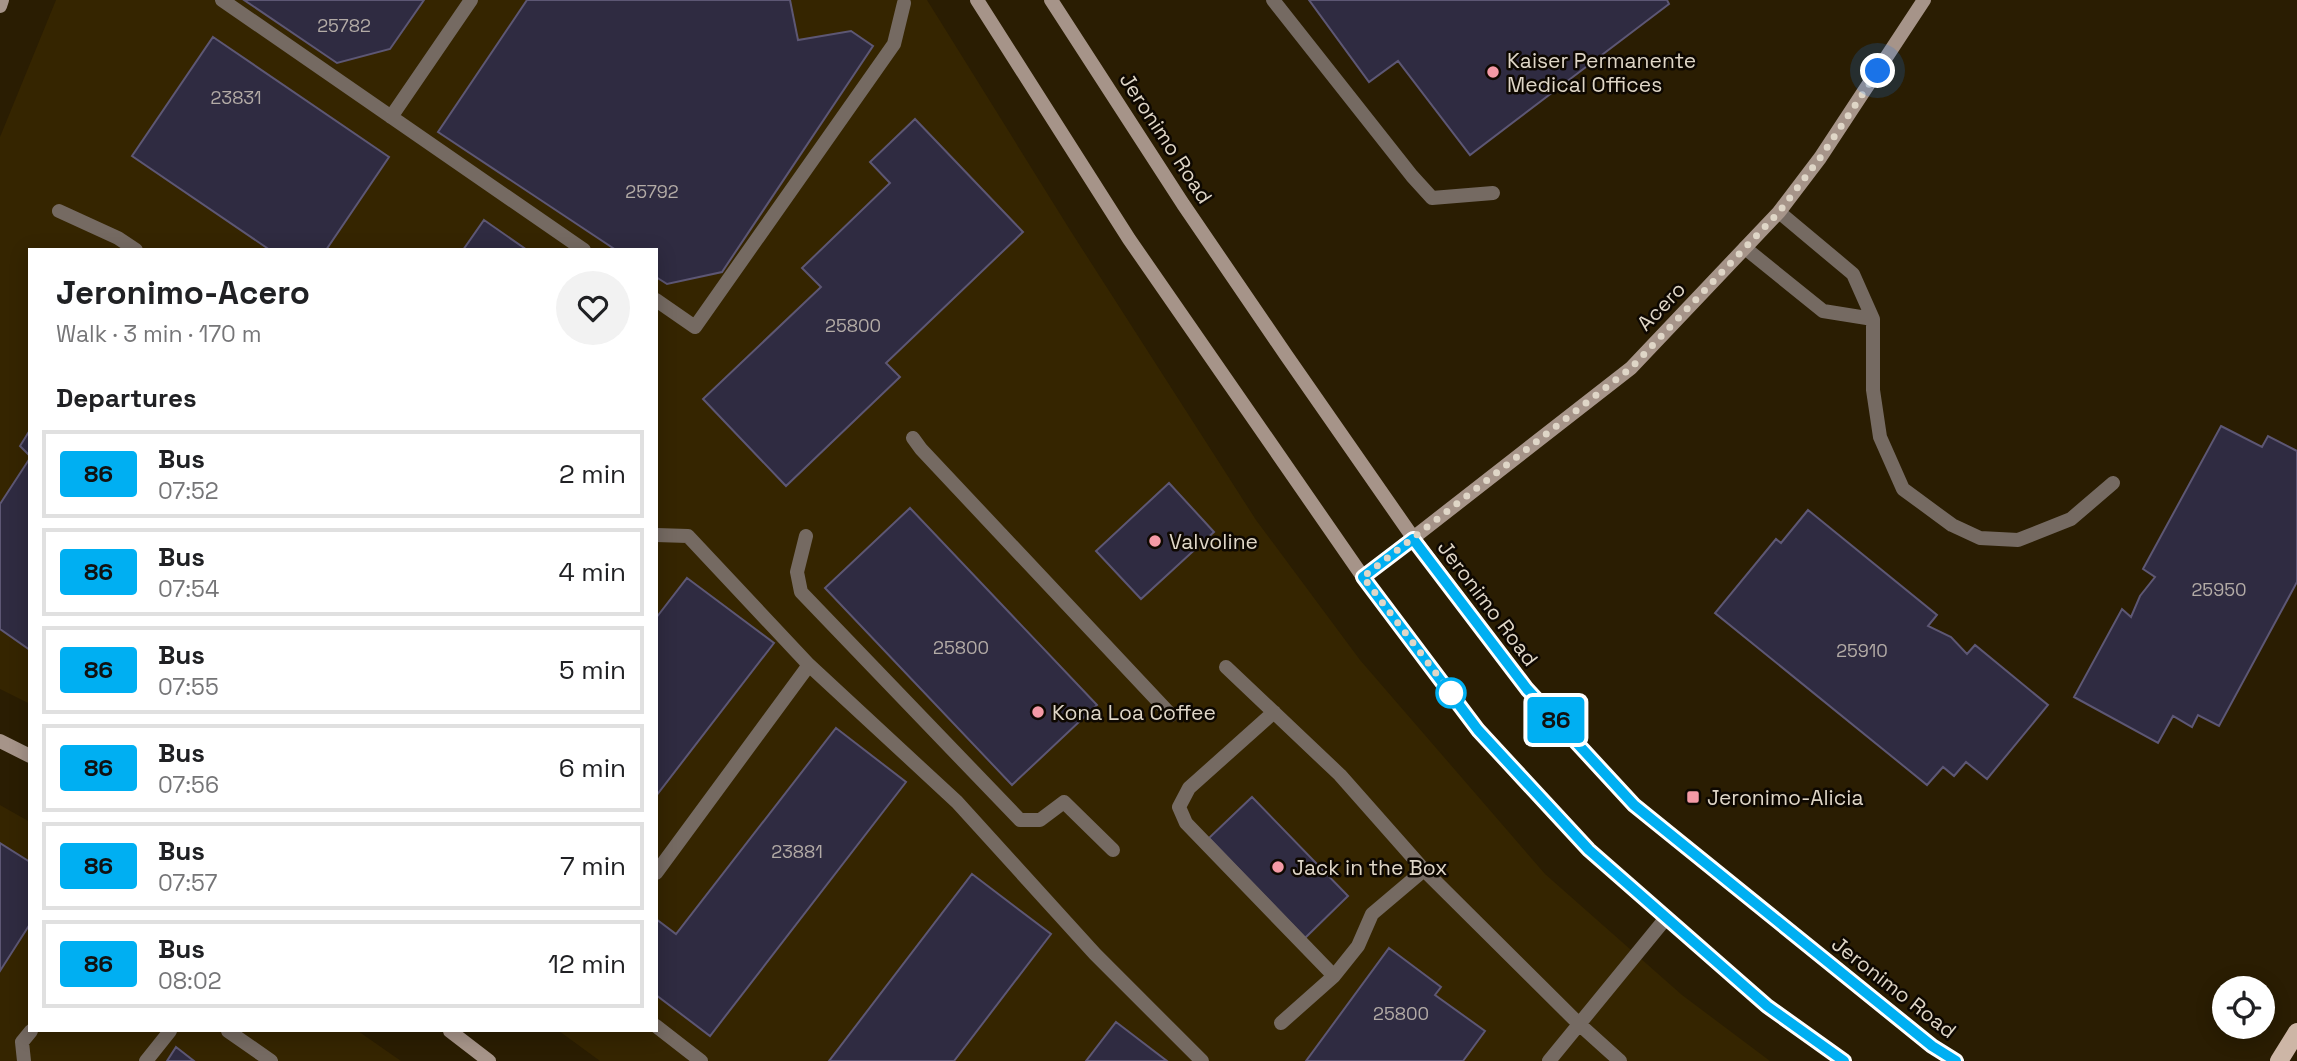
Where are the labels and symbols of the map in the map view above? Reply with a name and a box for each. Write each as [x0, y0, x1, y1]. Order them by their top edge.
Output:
house number: 25782 [317, 14, 371, 37]
place label: Kaiser Permanente Medical Offices [1507, 47, 1696, 98]
your location [1860, 53, 1895, 88]
marker: Kaiser Permanente Medical Offices [1485, 64, 1501, 80]
street label: Jeronimo Road [1114, 67, 1218, 209]
house number: 23831 [210, 86, 262, 109]
house number: 25792 [625, 180, 679, 203]
street label: Acero [1631, 275, 1691, 337]
house number: 25800 [825, 314, 881, 337]
place label: Valvoline [1169, 528, 1258, 555]
marker: Valvoline [1147, 533, 1163, 549]
street label: Jeronimo Road [1432, 535, 1544, 671]
house number: 25950 [2192, 578, 2246, 601]
house number: 25800 [933, 636, 989, 659]
house number: 25910 [1836, 639, 1888, 662]
unlabelled marker [1436, 678, 1466, 708]
line badge: 86 [1524, 697, 1588, 743]
place label: Kona Loa Coffee [1052, 699, 1216, 726]
marker: Kona Loa Coffee [1030, 704, 1046, 720]
place label: Jeronimo-Alicia [1707, 784, 1864, 811]
marker: Jeronimo-Alicia [1685, 789, 1701, 805]
house number: 23881 [771, 840, 823, 863]
place label: Jack in the Box [1292, 854, 1447, 881]
marker: Jack in the Box [1270, 859, 1286, 875]
street label: Jeronimo Road [1826, 930, 1962, 1044]
house number: 25800 [1373, 1002, 1429, 1025]

